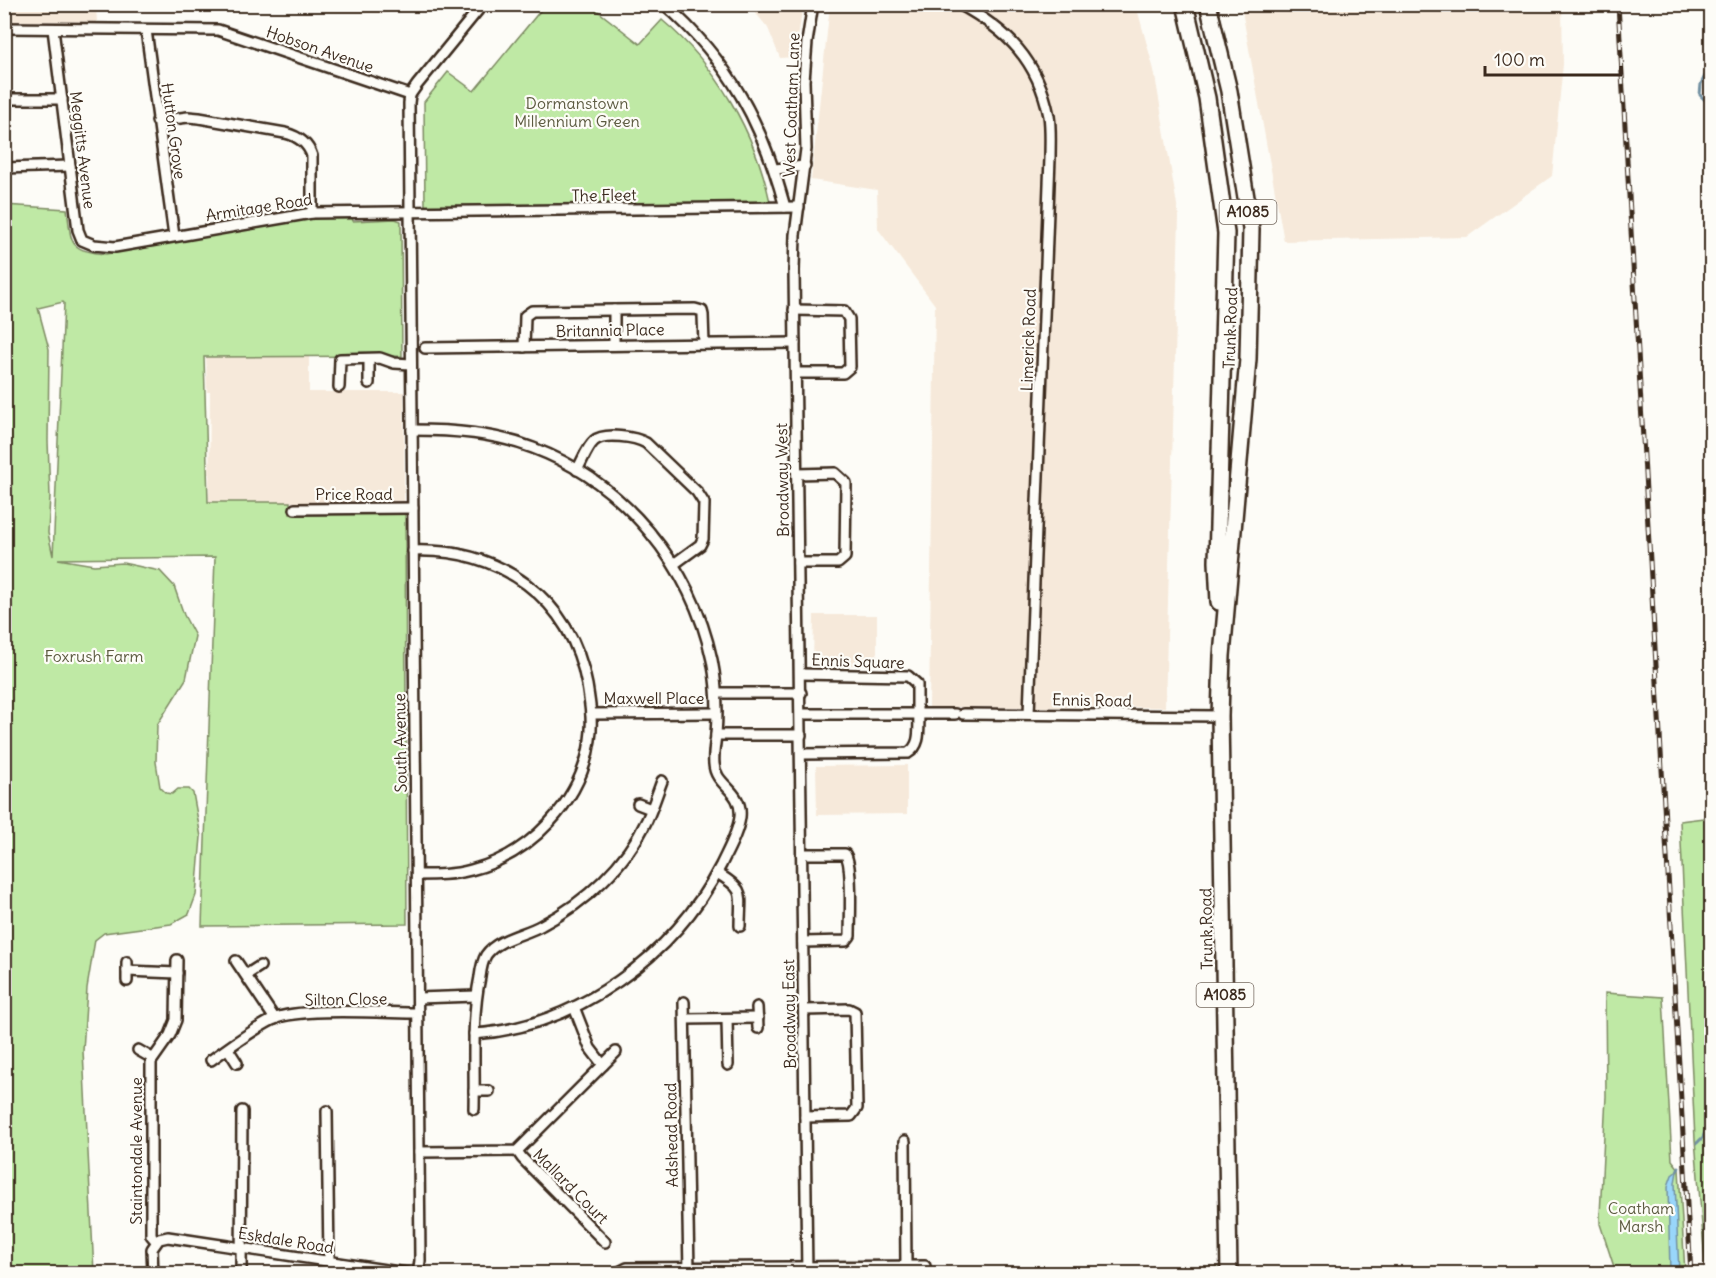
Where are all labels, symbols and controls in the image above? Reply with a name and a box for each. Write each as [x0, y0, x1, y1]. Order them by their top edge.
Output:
street label: Hobson Avenue [264, 21, 376, 77]
street label: West Coatham Lane [778, 32, 804, 178]
scale bar [1485, 39, 1622, 77]
text: 100 m [1494, 48, 1545, 71]
street label: Hutton Grove [157, 82, 191, 180]
street label: Meggitts Avenue [66, 90, 100, 210]
park label: Dormanstown Millennium Green [514, 93, 640, 131]
street label: The Fleet [571, 184, 637, 206]
street label: Armitage Road [204, 189, 314, 225]
road number: A1085 [1220, 200, 1276, 224]
street label: Trunk Road [1219, 287, 1241, 369]
street label: Limerick Road [1016, 288, 1040, 392]
street label: Britannia Place [555, 319, 665, 341]
street label: Broadway West [771, 422, 793, 537]
street label: Price Road [315, 484, 393, 504]
park label: Foxrush Farm [44, 646, 144, 666]
street label: Ennis Square [811, 649, 905, 673]
street label: Maxwell Place [604, 688, 704, 708]
street label: Ennis Road [1052, 689, 1132, 711]
street label: South Avenue [389, 693, 411, 793]
street label: Trunk Road [1195, 888, 1217, 970]
street label: Broadway East [778, 958, 800, 1069]
road number: A1085 [1196, 983, 1254, 1007]
street label: Silton Close [305, 988, 387, 1010]
street label: Staintondale Avenue [126, 1077, 146, 1225]
street label: Adshead Road [660, 1083, 682, 1187]
street label: Mallard Court [529, 1144, 613, 1228]
park label: Coatham Marsh [1608, 1198, 1674, 1236]
street label: Eskdale Road [237, 1223, 335, 1257]

